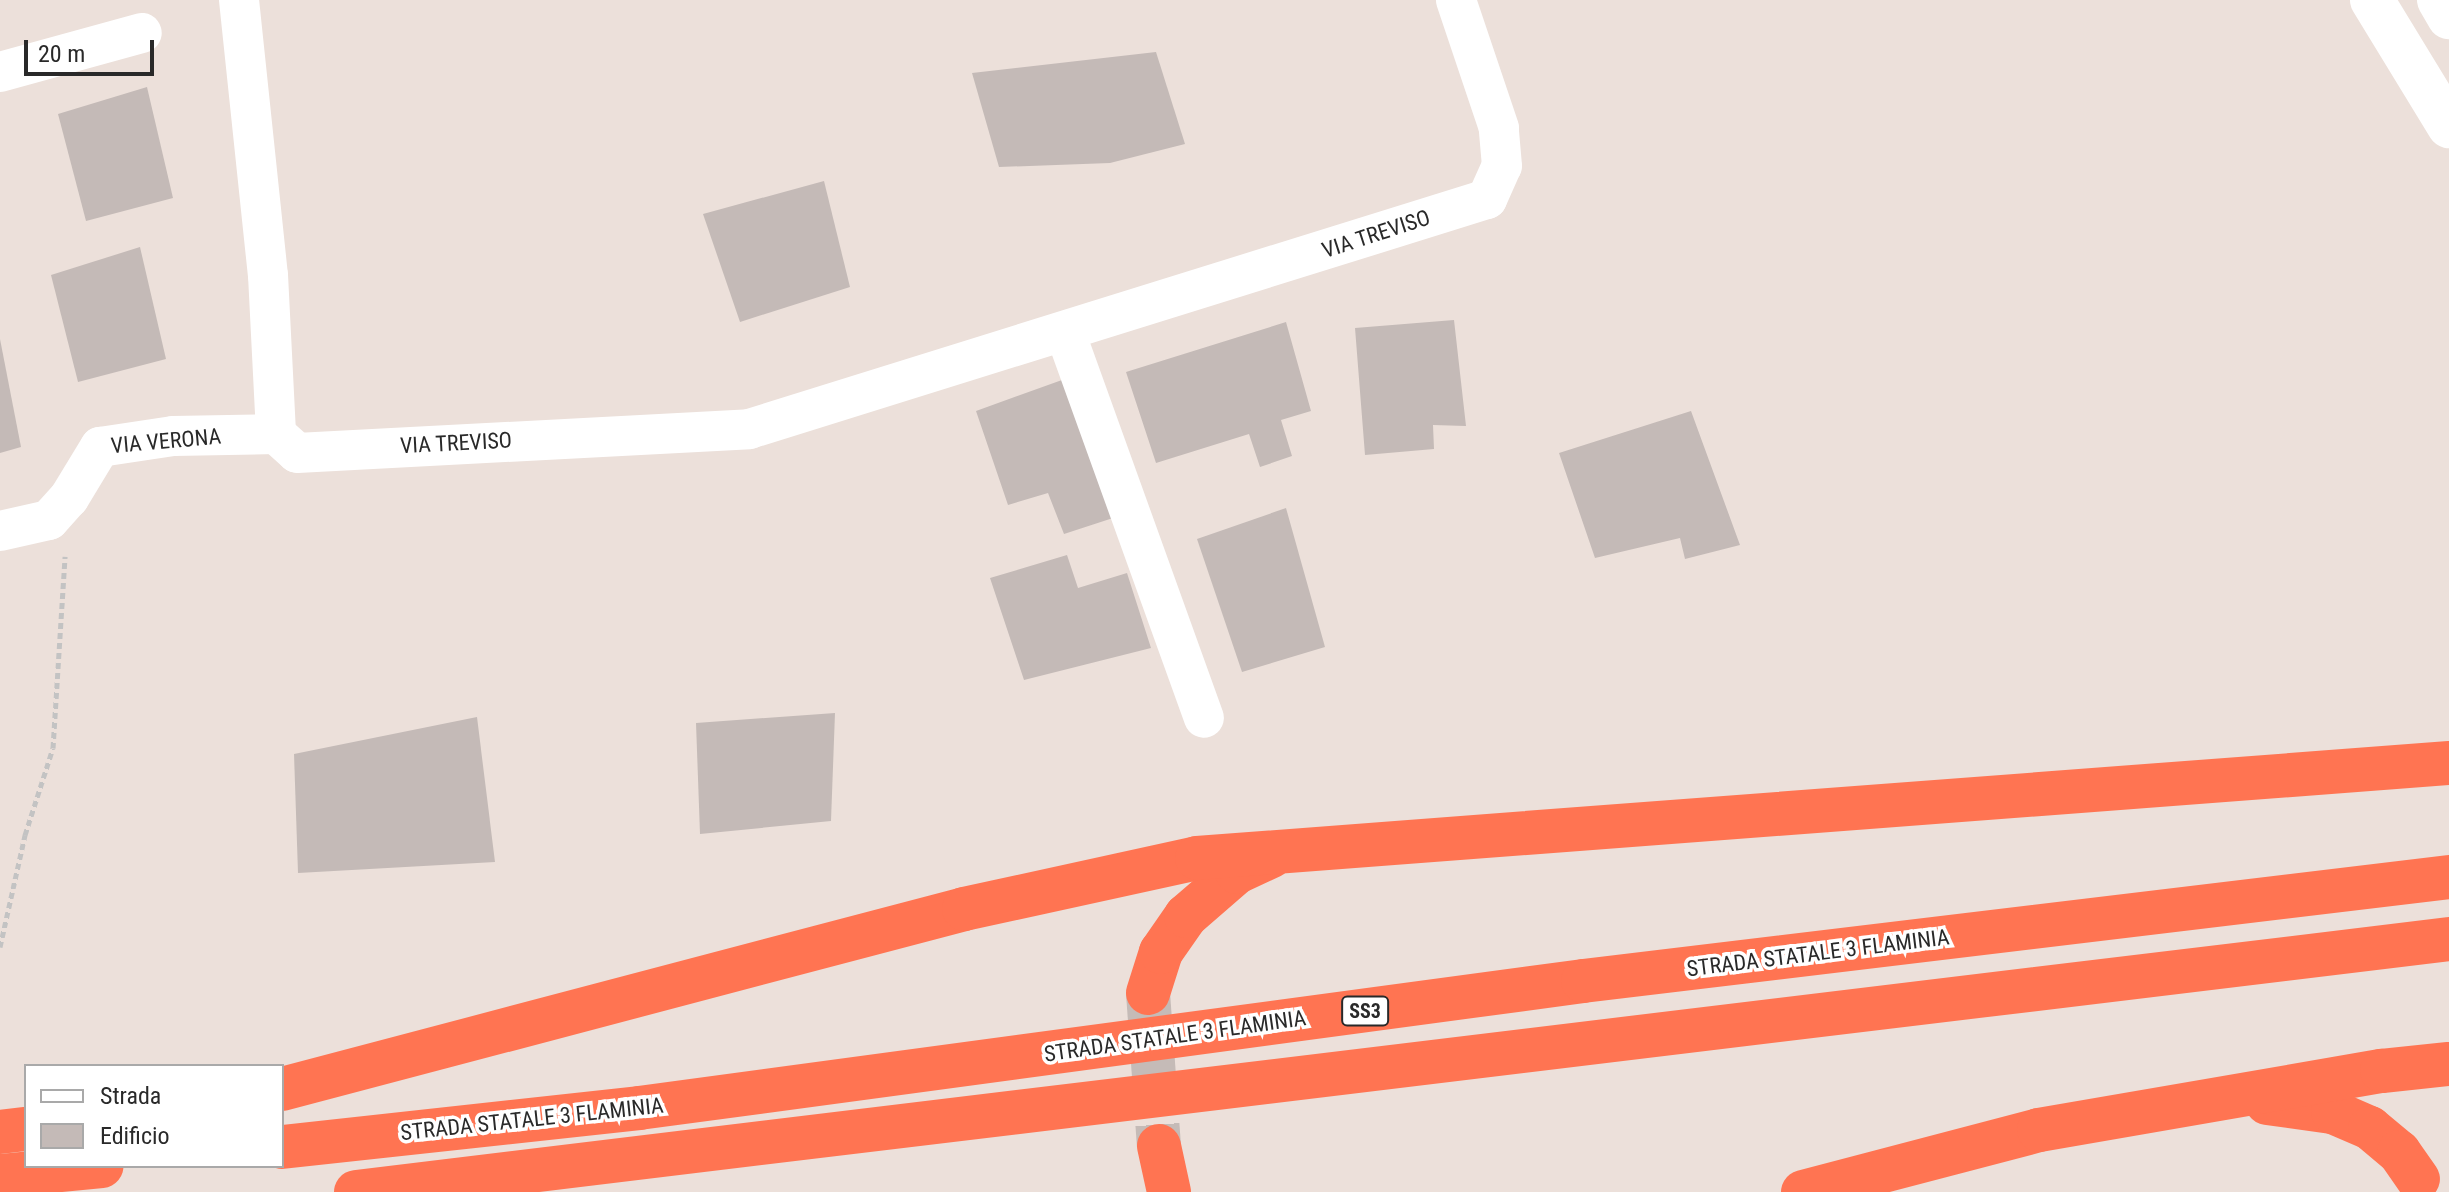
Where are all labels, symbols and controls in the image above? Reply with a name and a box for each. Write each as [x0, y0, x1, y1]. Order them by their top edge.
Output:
scale bar [28, 24, 158, 74]
text: 20 m [38, 40, 85, 68]
street label: VIA TREVISO [1319, 204, 1433, 264]
street label: VIA VERONA [110, 423, 222, 459]
street label: VIA TREVISO [399, 427, 513, 459]
street label: STRADA STATALE 3 FLAMINIA [1685, 924, 1951, 982]
road number: SS3 [1341, 995, 1389, 1027]
street label: STRADA STATALE 3 FLAMINIA [1042, 1005, 1308, 1067]
legend [24, 1064, 284, 1168]
text: Strada [100, 1082, 161, 1110]
street label: STRADA STATALE 3 FLAMINIA [399, 1092, 665, 1146]
text: Edificio [100, 1122, 170, 1150]

